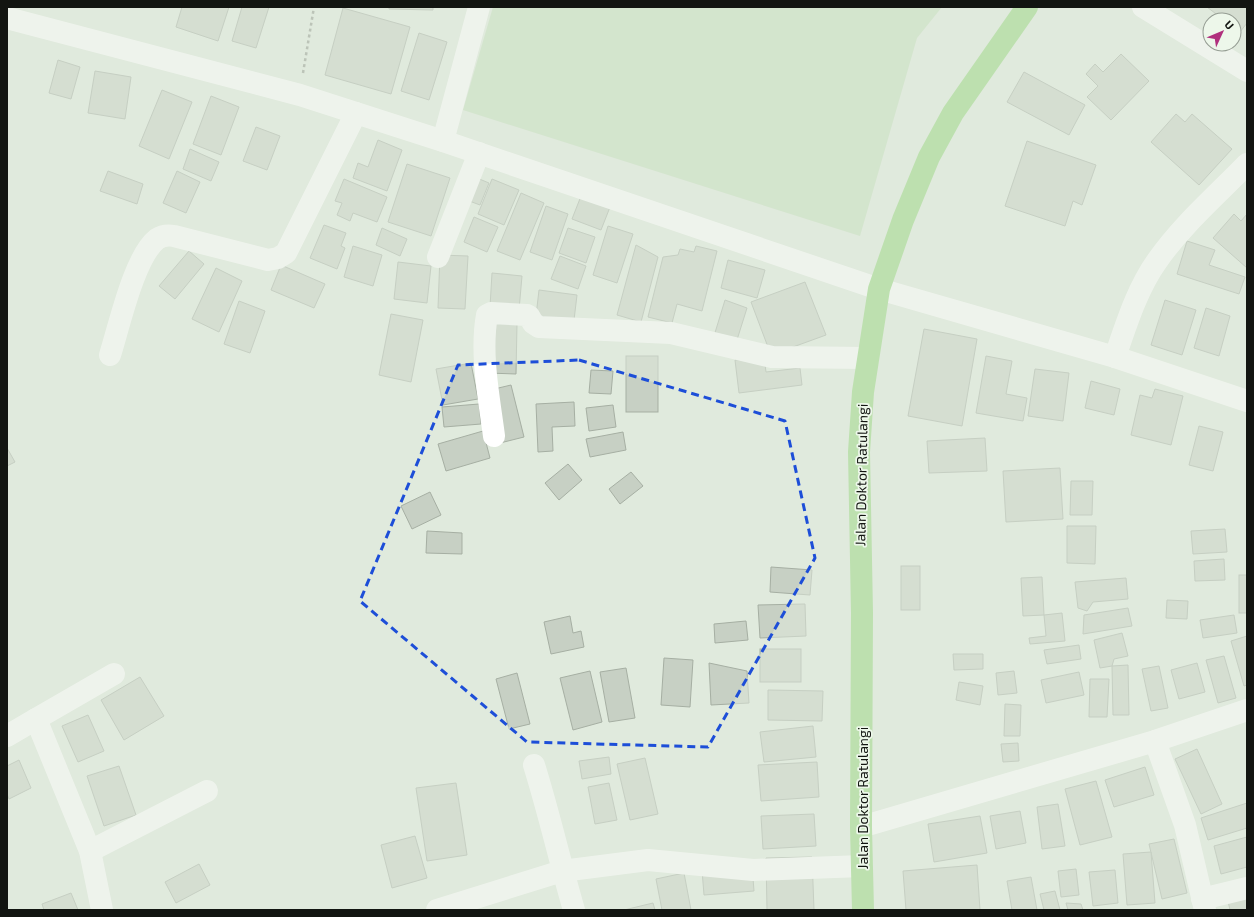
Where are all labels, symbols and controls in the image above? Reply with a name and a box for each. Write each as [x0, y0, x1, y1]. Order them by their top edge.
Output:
north arrow [1202, 12, 1242, 52]
text: U [1222, 17, 1237, 32]
street label: Jalan Doktor Ratulangi [851, 404, 871, 546]
street label: Jalan Doktor Ratulangi [854, 727, 871, 869]

